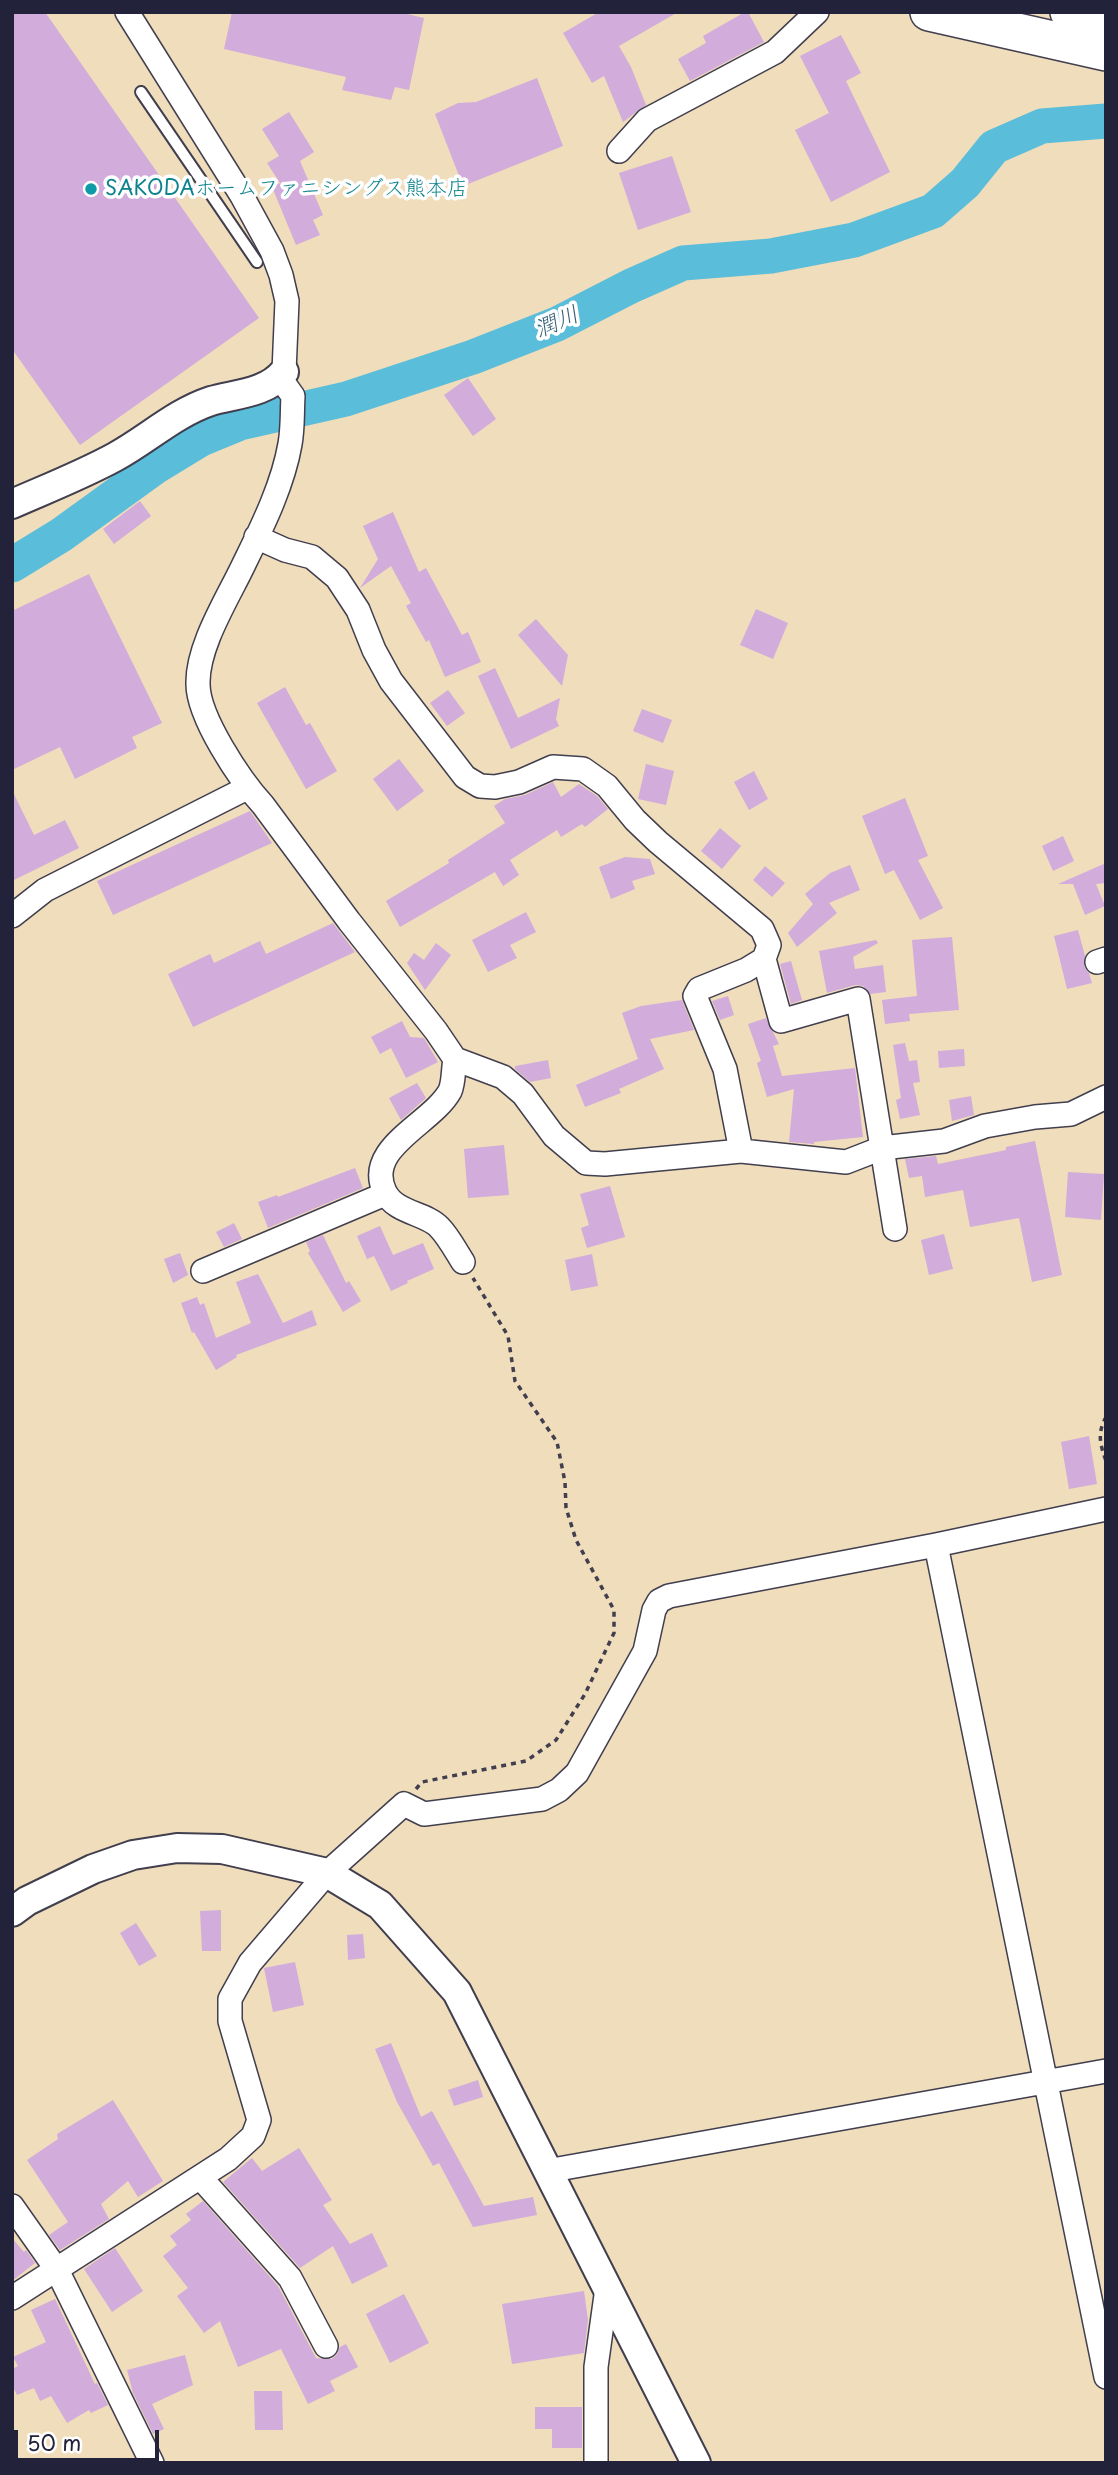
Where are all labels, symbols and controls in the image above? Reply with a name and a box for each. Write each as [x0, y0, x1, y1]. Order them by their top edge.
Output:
place label: SAKODAホームファニシングス熊本店 [105, 176, 468, 202]
marker: SAKODAホームファニシングス熊本店 [83, 181, 99, 197]
water label: 潤川 [530, 301, 584, 345]
scale bar [18, 2416, 163, 2460]
text: 50 m [27, 2426, 81, 2458]

